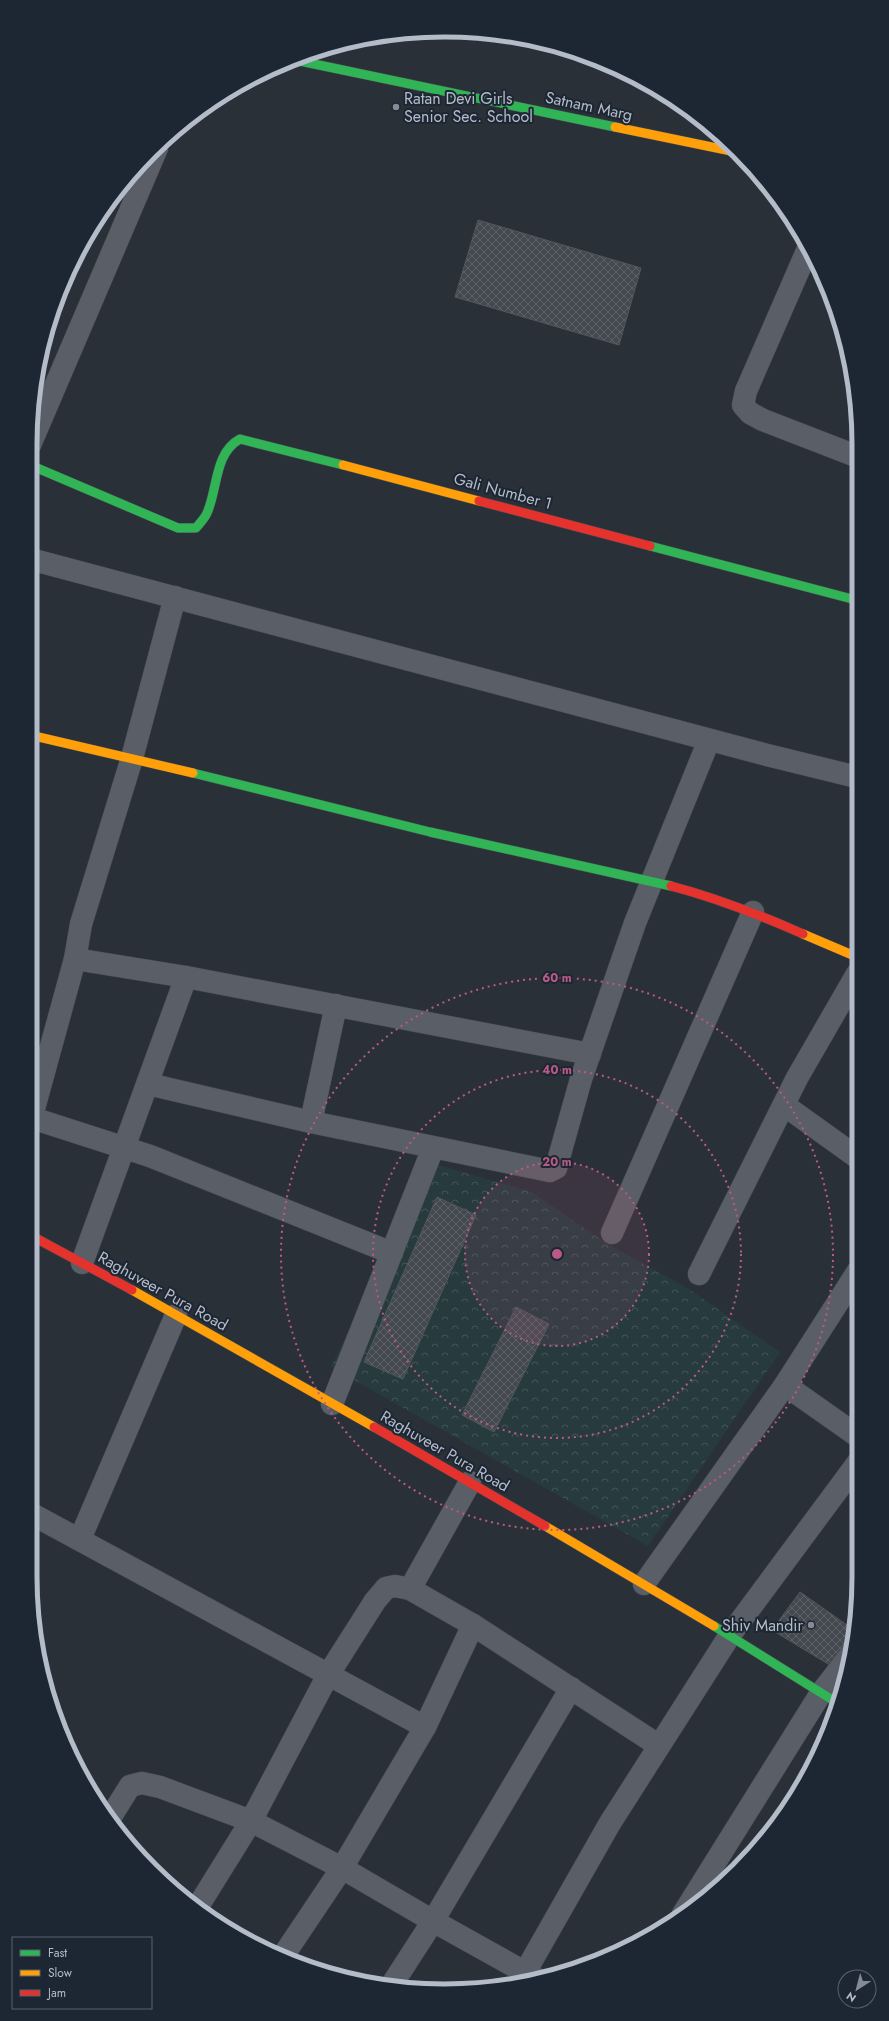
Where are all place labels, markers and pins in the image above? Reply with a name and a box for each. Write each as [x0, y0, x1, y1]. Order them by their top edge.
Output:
place label: Ratan Devi Girls Senior Sec. School [404, 87, 533, 128]
marker: Ratan Devi Girls Senior Sec. School [391, 102, 401, 112]
centre of rings [550, 1247, 564, 1261]
place label: Shiv Mandir [722, 1614, 804, 1637]
marker: Shiv Mandir [806, 1620, 816, 1630]

